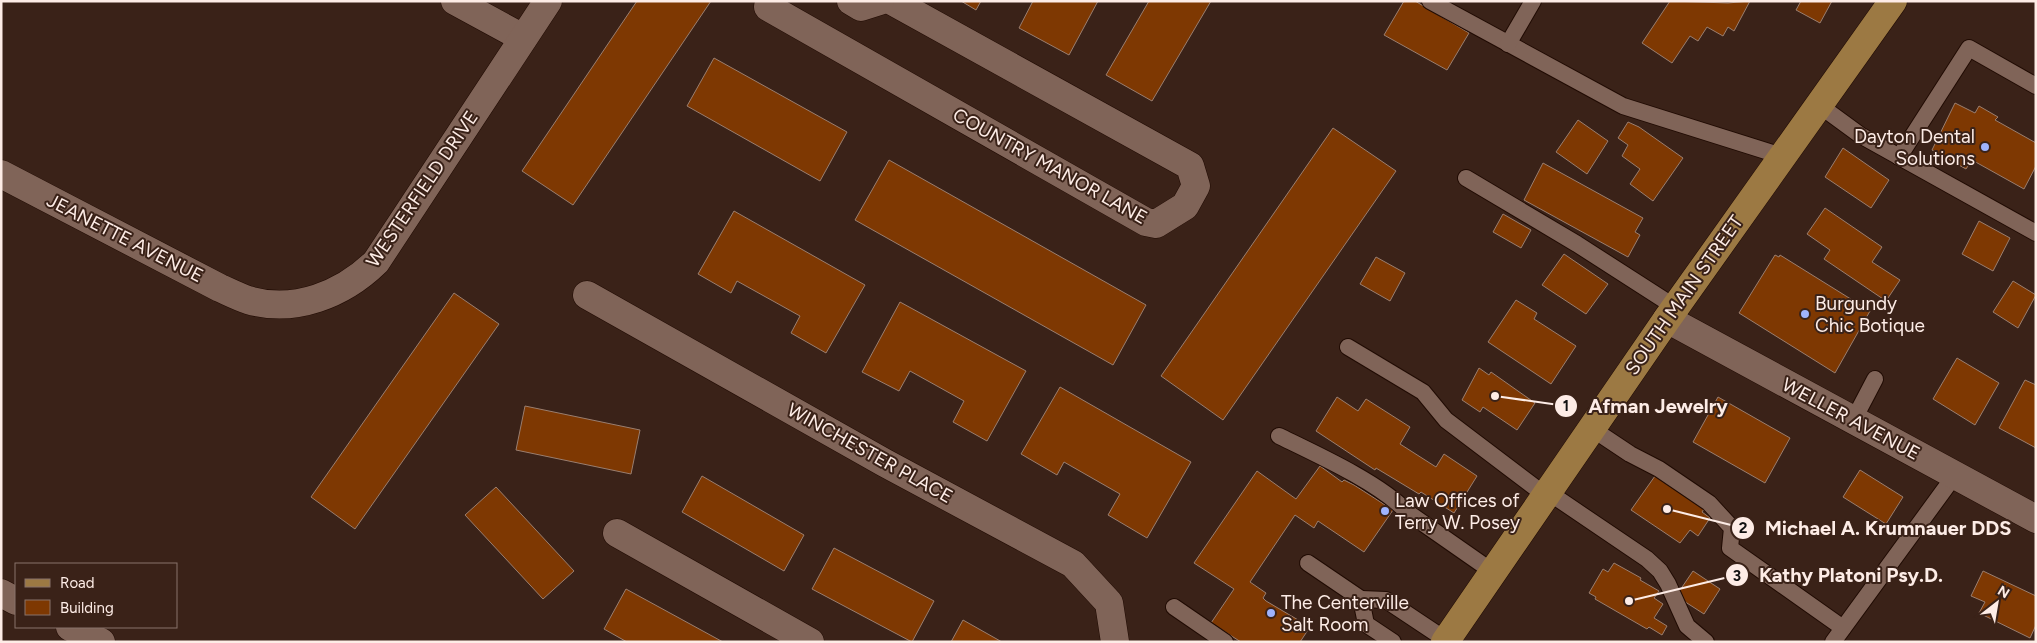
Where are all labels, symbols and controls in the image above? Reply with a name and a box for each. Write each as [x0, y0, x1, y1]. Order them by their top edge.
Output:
street label: COUNTRY MANOR LANE [949, 103, 1151, 229]
street label: WESTERFIELD DRIVE [361, 106, 483, 272]
place label: Dayton Dental Solutions [1854, 125, 1975, 170]
marker: Dayton Dental Solutions [1979, 141, 1991, 153]
street label: JEANETTE AVENUE [43, 189, 207, 287]
street label: SOUTH MAIN STREET [1620, 210, 1748, 379]
place label: Burgundy Chic Botique [1815, 292, 1925, 337]
marker: Burgundy Chic Botique [1799, 308, 1811, 320]
street label: WELLER AVENUE [1778, 373, 1924, 465]
callout: Afman Jewelry [1554, 388, 1738, 423]
text: Afman Jewelry [1588, 394, 1728, 418]
text: 1 [1563, 397, 1569, 415]
street label: WINCHESTER PLACE [783, 398, 957, 508]
place label: Law Offices of Terry W. Posey [1395, 489, 1520, 534]
marker: Law Offices of Terry W. Posey [1379, 505, 1391, 517]
callout: Michael A. Krumnauer DDS [1730, 510, 2022, 545]
text: Michael A. Krumnauer DDS [1765, 516, 2011, 540]
text: 2 [1739, 519, 1748, 537]
callout: Kathy Platoni Psy.D. [1724, 558, 1953, 593]
legend [15, 563, 178, 628]
text: Kathy Platoni Psy.D. [1759, 563, 1943, 587]
text: 3 [1733, 567, 1741, 585]
text: Road [60, 574, 95, 592]
north arrow [1972, 578, 2022, 628]
text: N [1994, 582, 2012, 602]
place label: The Centerville Salt Room [1281, 591, 1409, 636]
text: Building [60, 599, 114, 617]
marker: The Centerville Salt Room [1265, 607, 1277, 619]

